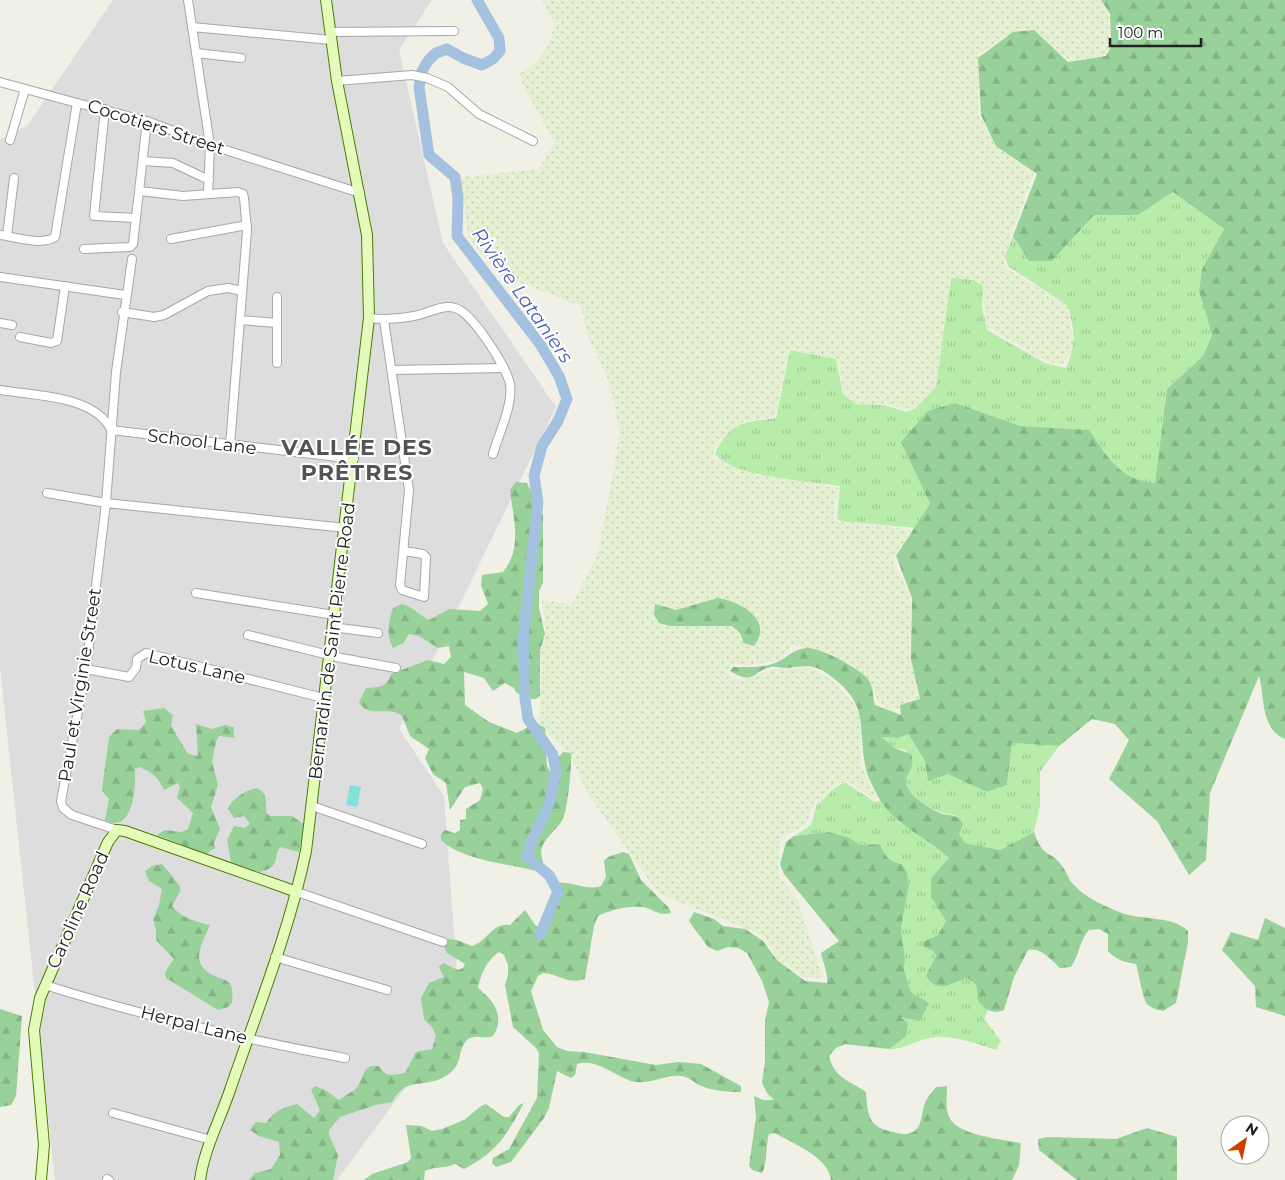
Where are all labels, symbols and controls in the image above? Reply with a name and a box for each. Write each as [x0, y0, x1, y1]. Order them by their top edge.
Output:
scale bar [1110, 15, 1201, 47]
text: 100 m [1118, 23, 1163, 42]
street label: Cocotiers Street [85, 94, 227, 160]
water label: Rivière Lataniers [467, 223, 578, 367]
street label: School Lane [146, 424, 258, 460]
district label: VALLÉE DES PRÊTRES [280, 434, 433, 486]
street label: Bernardin de Saint Pierre Road [304, 501, 360, 781]
street label: Paul et Virginie Street [54, 586, 106, 784]
street label: Lotus Lane [146, 645, 248, 689]
street label: Caroline Road [42, 848, 114, 972]
street label: Herpal Lane [138, 1001, 250, 1049]
north arrow [1220, 1115, 1270, 1165]
text: N [1242, 1118, 1262, 1140]

